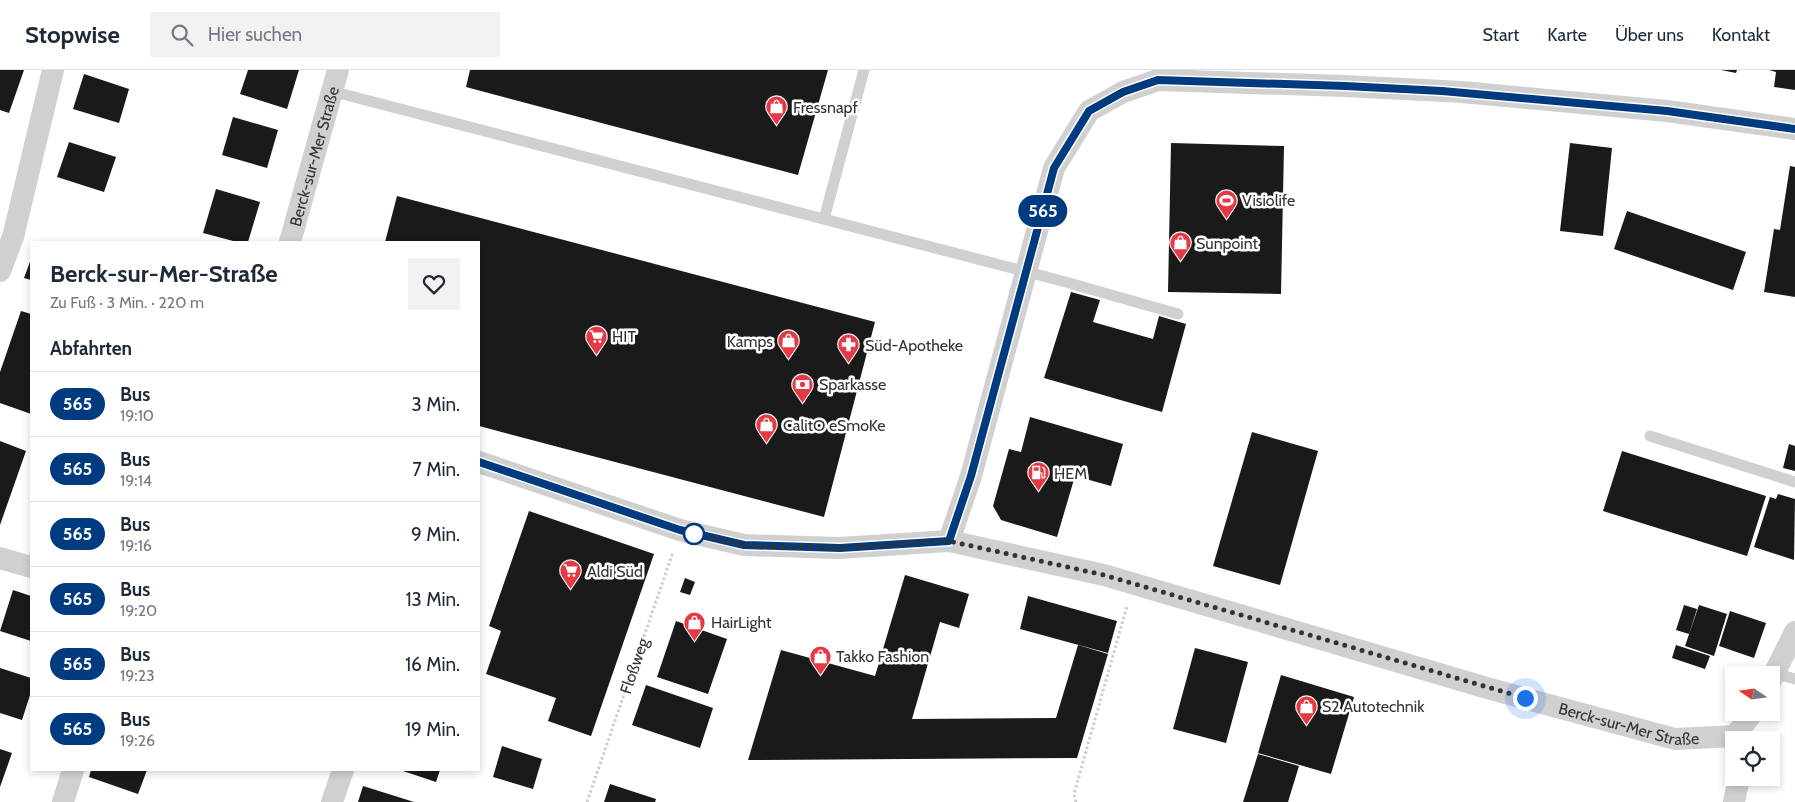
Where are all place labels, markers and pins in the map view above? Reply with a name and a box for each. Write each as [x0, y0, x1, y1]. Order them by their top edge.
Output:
shop icon: Fressnapf [765, 95, 789, 126]
place label: Fressnapf [793, 98, 858, 117]
sports icon: Visiolife [1214, 188, 1238, 219]
place label: Visiolife [1242, 191, 1295, 210]
shop icon: Sunpoint [1168, 231, 1192, 262]
place label: Sunpoint [1196, 234, 1258, 253]
supermarket icon: HIT [584, 324, 608, 355]
place label: HIT [612, 327, 636, 346]
shop icon: Kamps [777, 329, 801, 360]
place label: Kamps [727, 332, 773, 351]
pharmacy icon: Süd-Apotheke [837, 333, 861, 364]
place label: Süd-Apotheke [865, 336, 963, 355]
bank icon: Sparkasse [791, 372, 815, 403]
place label: Sparkasse [819, 375, 886, 394]
shop icon: CalitO eSmoKe [755, 413, 779, 444]
place label: CalitO eSmoKe [783, 416, 885, 435]
fuel station icon: HEM [1026, 461, 1050, 492]
place label: HEM [1054, 464, 1087, 483]
unlabelled marker [683, 523, 705, 545]
supermarket icon: Aldi Süd [559, 559, 583, 590]
place label: Aldi Süd [587, 562, 643, 581]
shop icon: HairLight [683, 610, 707, 641]
place label: HairLight [711, 613, 772, 632]
shop icon: Takko Fashion [808, 644, 832, 675]
place label: Takko Fashion [836, 647, 929, 666]
shop icon: S2 Autotechnik [1294, 694, 1318, 725]
place label: S2 Autotechnik [1322, 697, 1425, 716]

